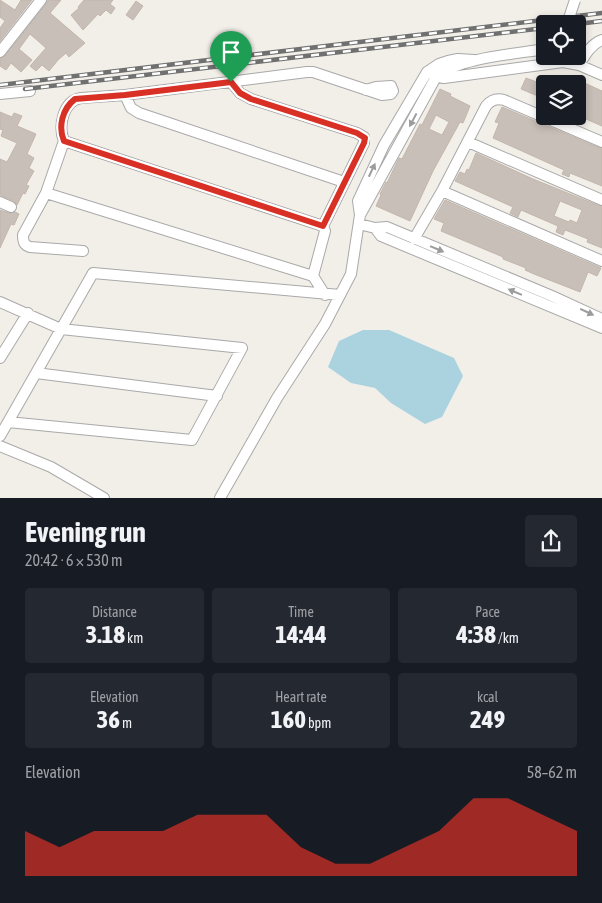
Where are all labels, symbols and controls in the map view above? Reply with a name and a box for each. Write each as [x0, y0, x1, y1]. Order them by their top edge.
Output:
map controls [536, 15, 586, 125]
button: locate [536, 15, 586, 65]
pin [210, 31, 252, 82]
icon: arrive [217, 38, 245, 66]
button: layers [536, 75, 586, 125]
one-way arrow [409, 113, 417, 127]
one-way arrow [368, 163, 376, 177]
one-way arrow [430, 245, 445, 253]
one-way arrow [508, 287, 522, 295]
one-way arrow [580, 308, 594, 316]
button: share [525, 515, 577, 567]
text: Evening run [25, 516, 146, 548]
text: 20:42 · 6 × 530 m [25, 551, 123, 569]
text: Distance [92, 604, 137, 620]
text: Time [288, 604, 314, 620]
text: Pace [475, 604, 500, 620]
text: 3.18 [85, 620, 125, 648]
text: 14:44 [275, 620, 327, 648]
text: 4:38 [456, 620, 496, 648]
text: km [125, 630, 143, 646]
text: /km [496, 630, 519, 646]
text: Elevation [90, 689, 139, 705]
text: Heart rate [275, 689, 327, 705]
text: kcal [477, 689, 498, 705]
text: 36 [97, 705, 120, 733]
text: 160 [271, 705, 306, 733]
text: 249 [470, 705, 505, 733]
text: m [120, 715, 132, 731]
text: bpm [306, 715, 331, 731]
text: Elevation [25, 763, 80, 781]
text: 58–62 m [527, 763, 577, 781]

